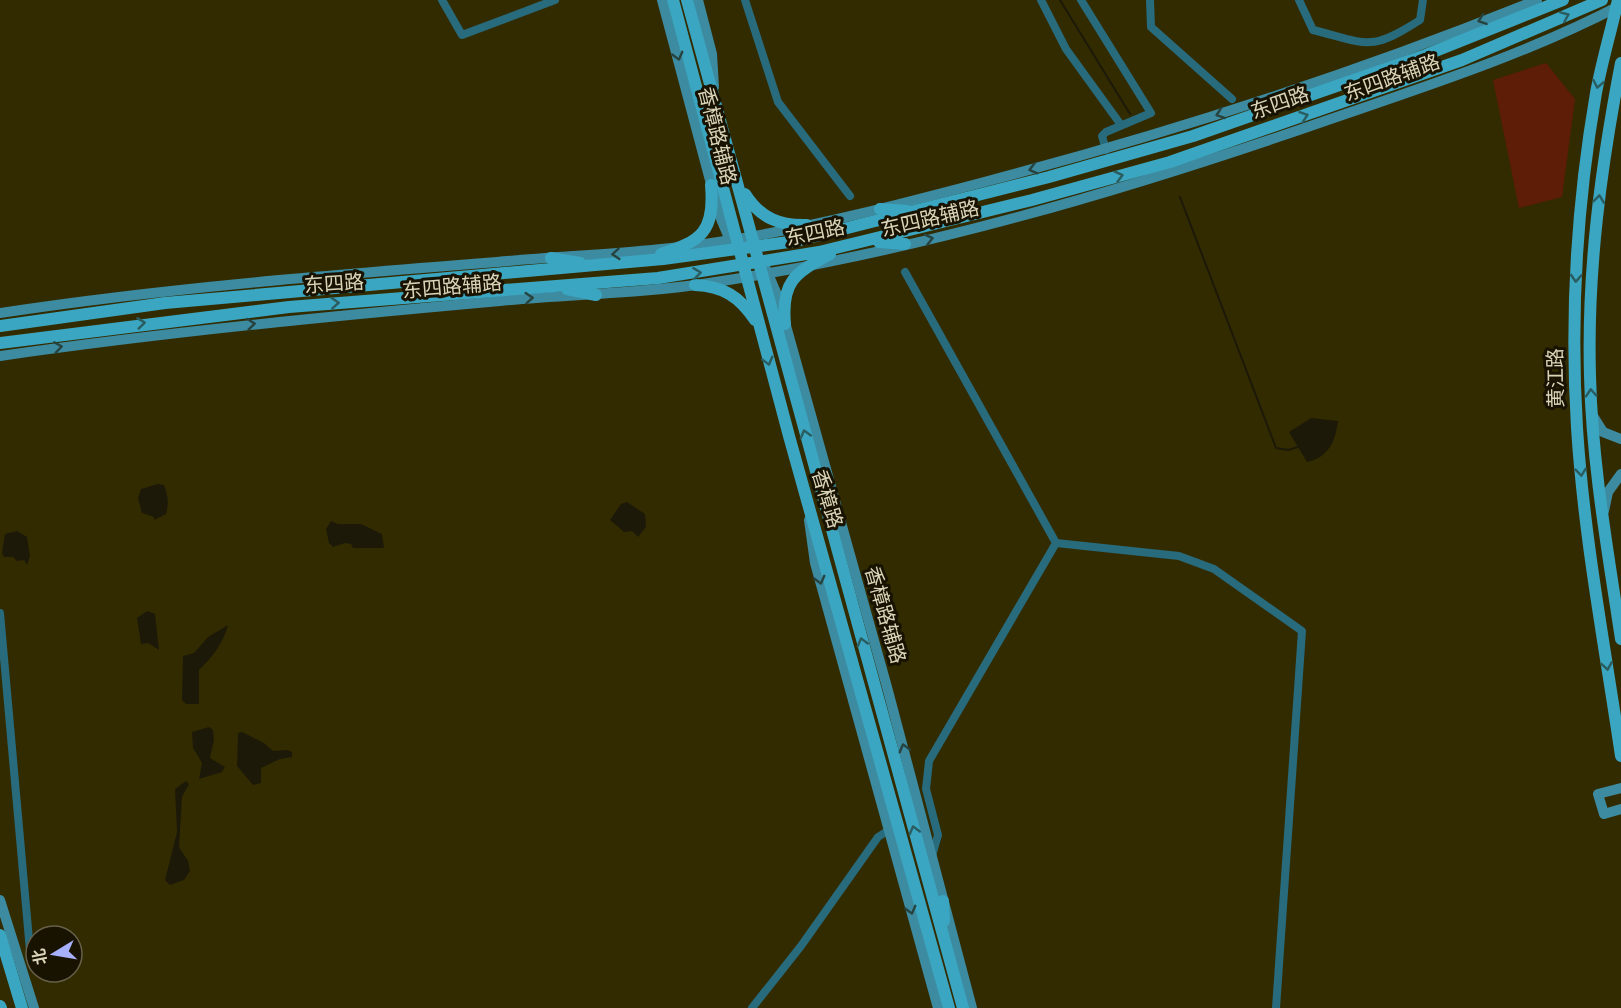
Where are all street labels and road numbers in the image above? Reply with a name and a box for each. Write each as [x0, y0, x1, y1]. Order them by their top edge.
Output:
street label: 东四路辅路 [1341, 50, 1443, 106]
street label: 东四路 [1248, 82, 1312, 124]
street label: 香樟路辅路 [694, 85, 740, 187]
street label: 东四路辅路 [879, 197, 981, 241]
street label: 东四路 [783, 216, 847, 250]
street label: 东四路 [303, 270, 365, 298]
street label: 东四路辅路 [401, 271, 503, 303]
street label: 黄江路 [1544, 348, 1568, 408]
street label: 香樟路 [807, 467, 847, 531]
street label: 香樟路辅路 [860, 564, 910, 666]

